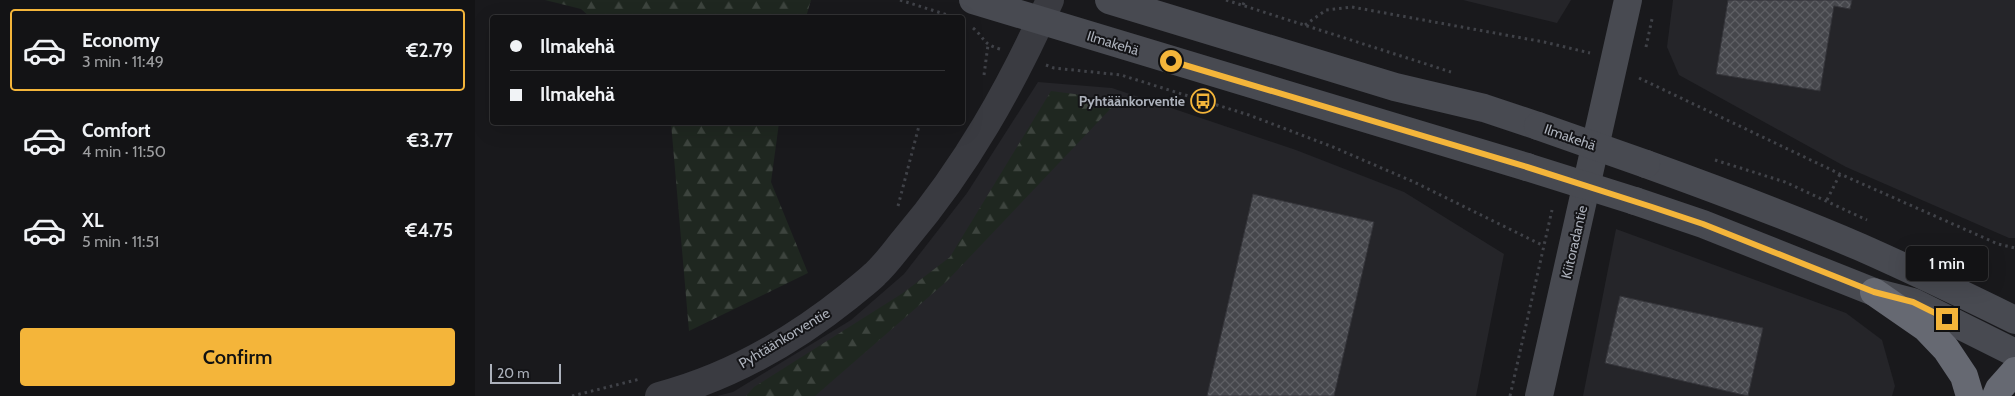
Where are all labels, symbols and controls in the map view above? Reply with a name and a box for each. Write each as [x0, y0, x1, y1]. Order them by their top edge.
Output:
street label: Ilmakehä [1085, 27, 1141, 59]
icon: car [22, 28, 67, 73]
text: Economy [82, 29, 160, 52]
text: Ilmakehä [540, 35, 615, 58]
text: €2.79 [406, 39, 453, 62]
route start [1160, 50, 1182, 72]
text: 3 min · 11:49 [82, 52, 164, 71]
text: Ilmakehä [540, 83, 615, 106]
bus stop icon: Pyhtäänkorventie [1190, 88, 1216, 114]
place label: Pyhtäänkorventie [1079, 92, 1185, 110]
icon: car [22, 118, 67, 163]
text: Comfort [82, 119, 151, 142]
street label: Ilmakehä [1542, 120, 1598, 154]
text: €3.77 [407, 129, 453, 152]
text: 4 min · 11:50 [82, 142, 166, 161]
street label: Kiitoradantie [1557, 204, 1591, 280]
icon: car [22, 208, 67, 253]
text: XL [82, 209, 103, 232]
text: €4.75 [405, 219, 453, 242]
text: 5 min · 11:51 [82, 232, 159, 251]
callout: 1 min [1906, 246, 1988, 282]
text: 1 min [1929, 254, 1965, 273]
street label: Pyhtäänkorventie [735, 304, 833, 372]
route end [1936, 308, 1958, 330]
button: Confirm [20, 328, 455, 386]
scale bar [490, 361, 561, 384]
text: 20 m [497, 364, 530, 382]

